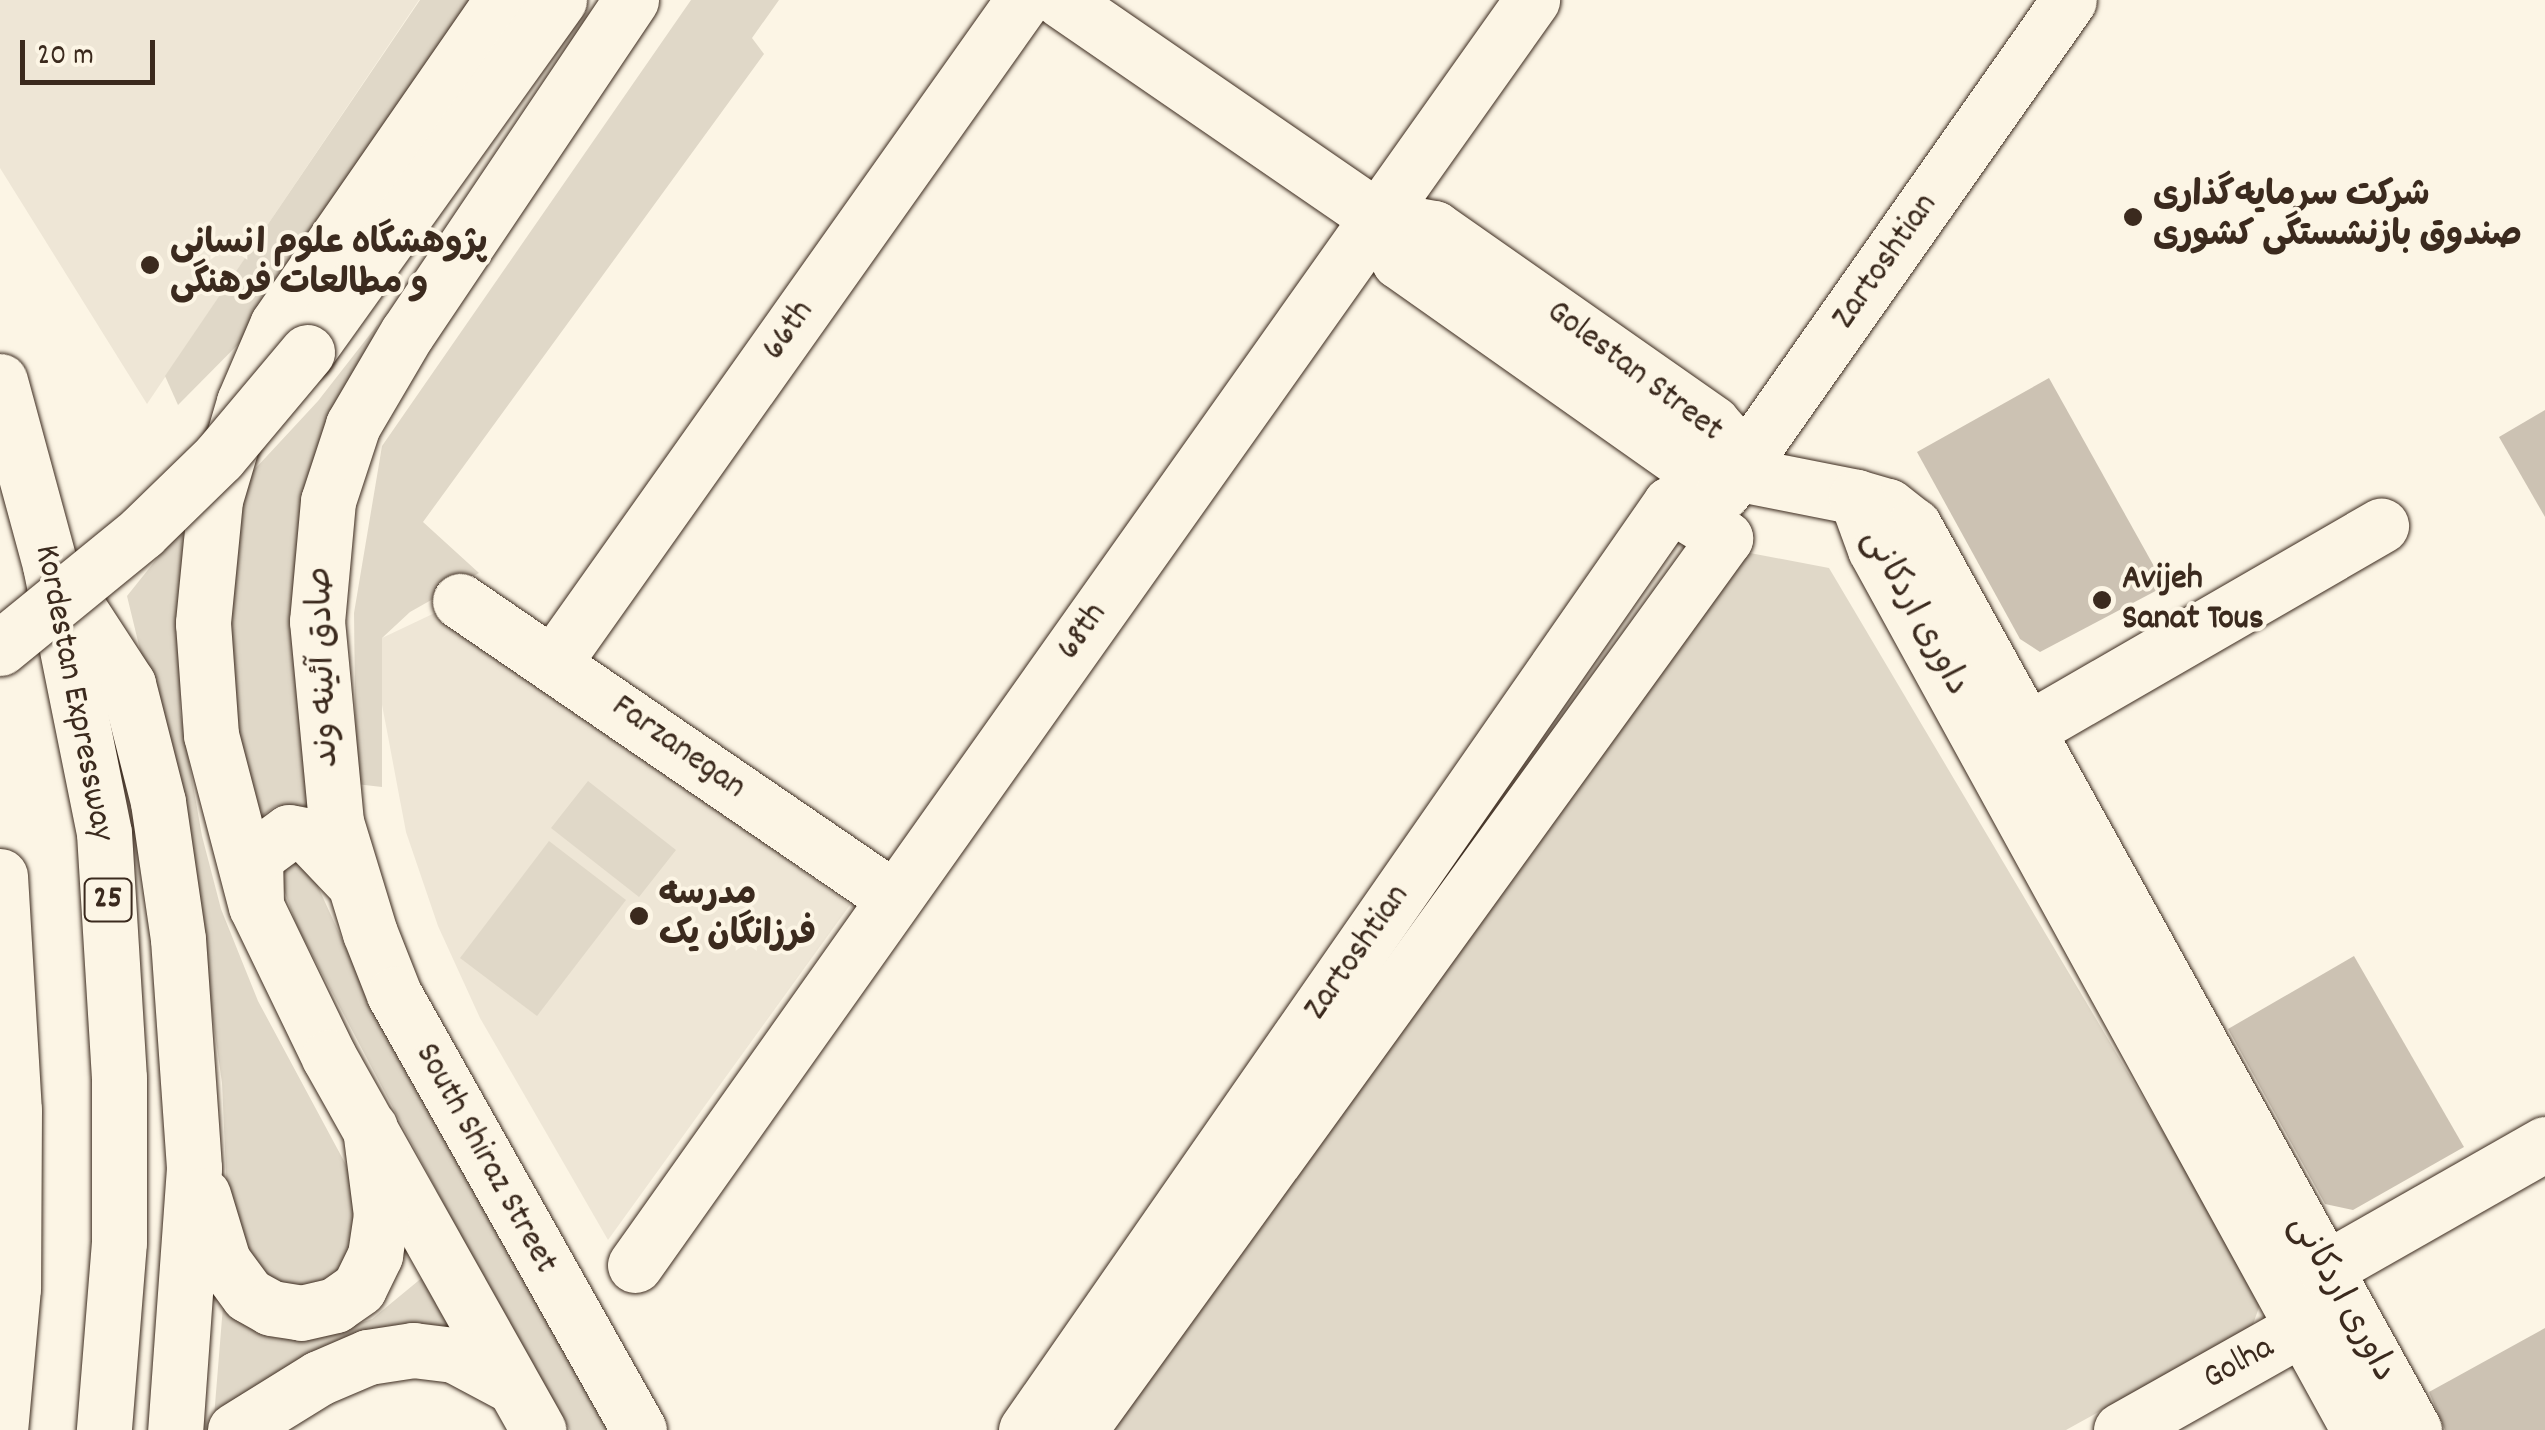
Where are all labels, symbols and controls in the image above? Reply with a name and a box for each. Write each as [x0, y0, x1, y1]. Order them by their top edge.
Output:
scale bar [25, 20, 160, 82]
text: 20 m [37, 36, 94, 79]
place label: شرکت سرمایه‌گذاری صندوق بازنشستگی کشوری [2153, 176, 2522, 258]
street label: Zartoshtian [1824, 186, 1948, 338]
marker: شرکت سرمایه‌گذاری صندوق بازنشستگی کشوری [2122, 206, 2144, 228]
place label: پژوهشگاه علوم انسانی و مطالعات فرهنگی [170, 224, 488, 306]
marker: پژوهشگاه علوم انسانی و مطالعات فرهنگی [139, 254, 161, 276]
street label: Golestan Street [1537, 292, 1731, 452]
street label: 66th [754, 293, 824, 369]
street label: داوری اردکانی [1851, 522, 1977, 704]
street label: Kordestan Expressway [24, 541, 122, 845]
place label: Avijeh Sanat Tous [2122, 559, 2264, 641]
street label: صادق آئینه وند [300, 566, 350, 768]
marker: Avijeh Sanat Tous [2091, 589, 2113, 611]
street label: 68th [1049, 595, 1117, 669]
street label: Farzanegan [603, 687, 753, 809]
road number: 25 [83, 873, 133, 927]
place label: مدرسه فرزانگان یک [659, 875, 816, 957]
street label: Zartoshtian [1296, 877, 1420, 1029]
marker: مدرسه فرزانگان یک [628, 905, 650, 927]
street label: South Shiraz Street [404, 1037, 566, 1281]
street label: داوری اردکانی [2278, 1208, 2404, 1390]
street label: Golha [2196, 1328, 2282, 1400]

